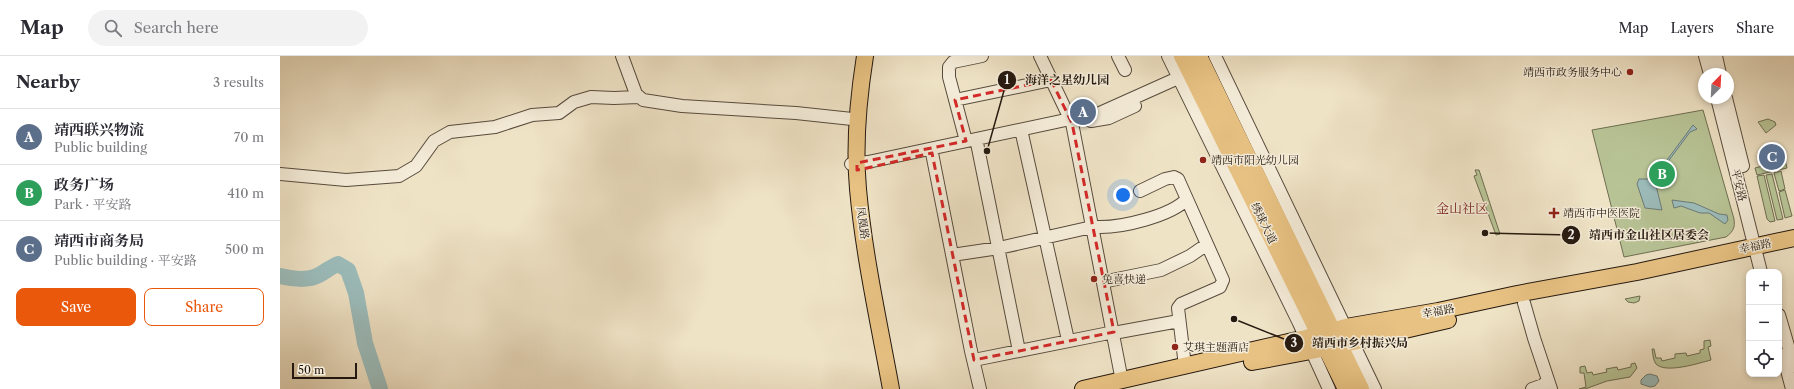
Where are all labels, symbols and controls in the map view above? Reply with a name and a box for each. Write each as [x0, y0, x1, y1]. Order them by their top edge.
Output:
search box [88, 10, 368, 46]
text: Map [20, 16, 64, 39]
icon: search [102, 17, 124, 39]
text: Search here [134, 18, 219, 37]
text: Map [1618, 19, 1648, 37]
text: Layers [1670, 19, 1714, 37]
text: Share [1736, 19, 1774, 37]
place label: 靖西市政务服务中心 [1523, 65, 1622, 79]
marker: 靖西市政务服务中心 [1625, 67, 1635, 77]
callout: 海洋之星幼儿园 [997, 68, 1117, 92]
north arrow [1698, 68, 1734, 104]
text: Nearby [16, 72, 80, 92]
text: 1 [1004, 72, 1010, 87]
text: 海洋之星幼儿园 [1025, 72, 1109, 87]
text: 3 results [213, 74, 264, 90]
pin: A [1070, 97, 1096, 127]
text: 靖西联兴物流 [54, 120, 144, 139]
text: A [24, 129, 34, 145]
text: 70 m [234, 129, 264, 145]
text: Public building [54, 139, 147, 155]
pin: C [1759, 142, 1785, 172]
place label: 靖西市阳光幼儿园 [1211, 153, 1299, 167]
marker: 靖西市阳光幼儿园 [1198, 155, 1208, 165]
pin: B [1649, 159, 1675, 189]
street label: 平安路 [1728, 167, 1750, 203]
text: 政务广场 [54, 175, 114, 194]
text: B [24, 185, 34, 201]
text: 410 m [227, 185, 264, 201]
your location [1113, 185, 1133, 205]
text: Park · 平安路 [54, 196, 132, 212]
street label: 绣球大道 [1248, 200, 1280, 246]
district label: 金山社区 [1436, 200, 1488, 216]
street label: 凤凰路 [854, 206, 872, 240]
place label: 靖西市中医医院 [1563, 206, 1640, 220]
marker: 靖西市中医医院 [1548, 207, 1560, 219]
callout: 靖西市金山社区居委会 [1561, 223, 1717, 247]
text: 2 [1567, 227, 1575, 242]
text: 靖西市金山社区居委会 [1589, 227, 1709, 242]
text: 靖西市商务局 [54, 231, 144, 250]
street label: 幸福路 [1737, 236, 1773, 256]
text: C [24, 241, 34, 257]
text: 500 m [225, 241, 264, 257]
text: Public building · 平安路 [54, 252, 197, 268]
map controls [1746, 269, 1782, 377]
button: + [1746, 269, 1782, 305]
place label: 兔喜快递 [1102, 272, 1146, 286]
marker: 兔喜快递 [1089, 274, 1099, 284]
button: Save [16, 288, 136, 326]
button: Share [144, 288, 264, 326]
street label: 幸福路 [1420, 301, 1456, 321]
button: − [1746, 305, 1782, 341]
callout: 靖西市乡村振兴局 [1284, 331, 1416, 355]
text: 3 [1291, 335, 1298, 350]
text: 靖西市乡村振兴局 [1312, 335, 1408, 350]
place label: 艾琪主题酒店 [1183, 340, 1249, 354]
button: locate [1746, 341, 1782, 377]
marker: 艾琪主题酒店 [1170, 342, 1180, 352]
scale bar [292, 361, 357, 380]
text: 50 m [298, 363, 324, 377]

